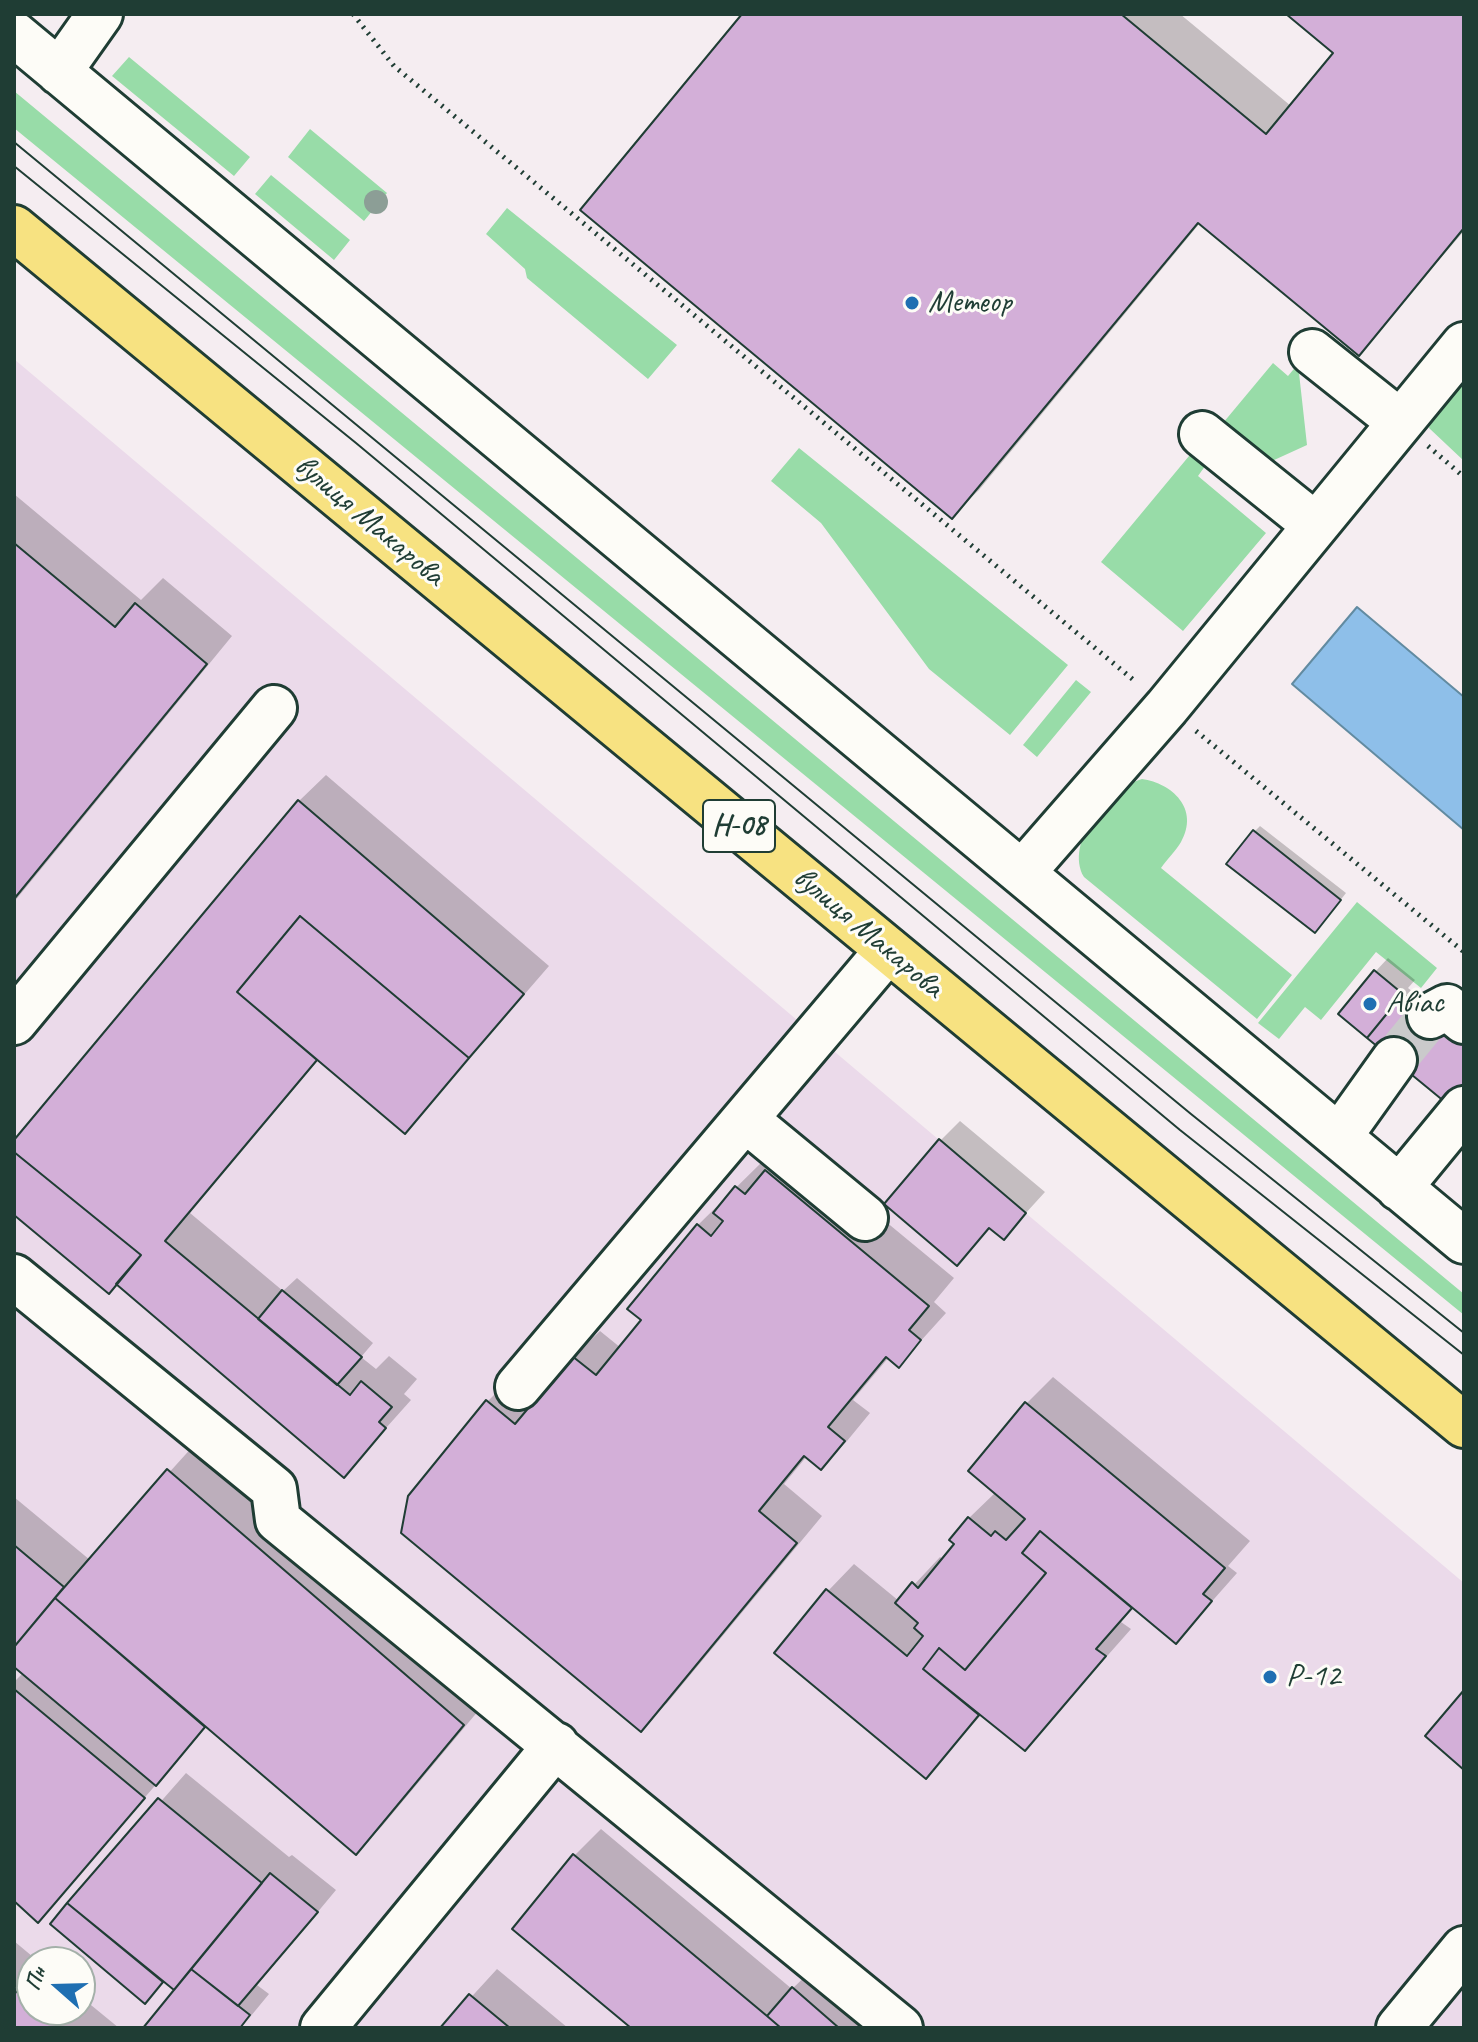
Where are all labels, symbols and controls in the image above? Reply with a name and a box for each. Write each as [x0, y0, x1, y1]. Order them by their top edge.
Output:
place label: Метеор [928, 284, 1012, 322]
marker: Метеор [903, 294, 921, 312]
street label: вулиця Макарова [286, 447, 452, 595]
road number: Н-08 [703, 800, 775, 852]
street label: вулиця Макарова [785, 859, 951, 1007]
place label: Авіас [1386, 985, 1444, 1023]
marker: Авіас [1361, 995, 1379, 1013]
place label: Р-12 [1286, 1658, 1340, 1696]
marker: Р-12 [1261, 1668, 1279, 1686]
north arrow [16, 1946, 96, 2026]
text: Пн [18, 1963, 52, 1994]

